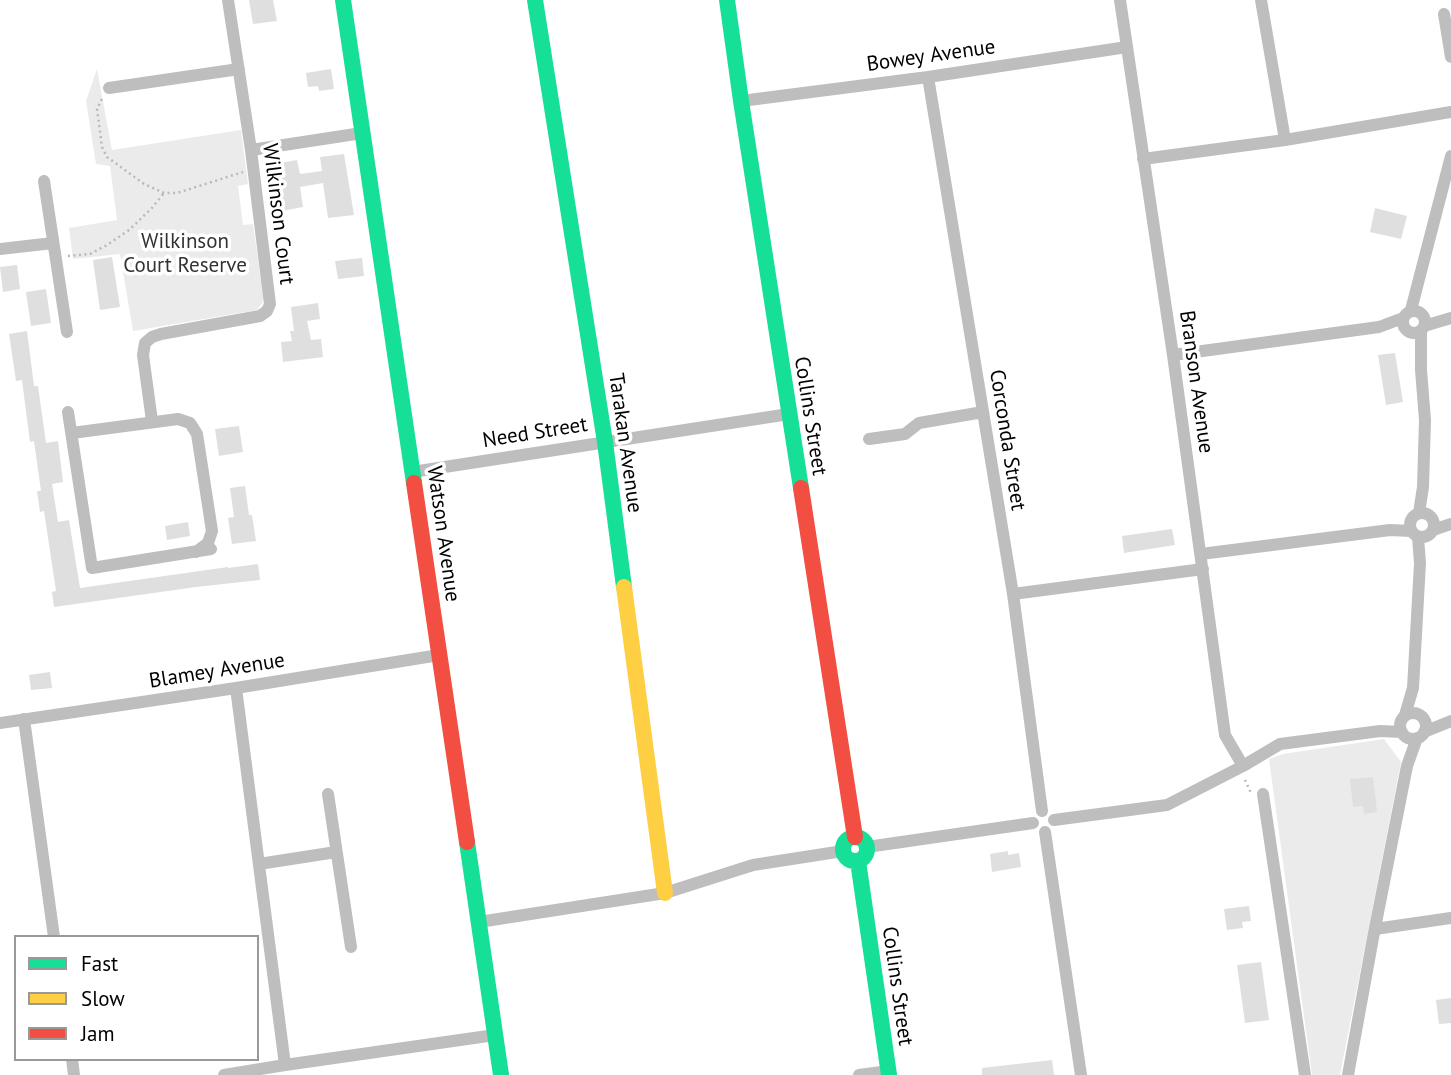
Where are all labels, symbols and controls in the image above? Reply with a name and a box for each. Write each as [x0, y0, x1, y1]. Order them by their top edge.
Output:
street label: Bowey Avenue [865, 34, 997, 78]
street label: Wilkinson Court [257, 142, 299, 286]
park label: Wilkinson Court Reserve [123, 229, 247, 279]
street label: Branson Avenue [1173, 309, 1219, 455]
street label: Collins Street [788, 355, 832, 477]
street label: Corconda Street [983, 368, 1031, 512]
street label: Tarakan Avenue [603, 372, 647, 514]
street label: Need Street [481, 412, 589, 454]
street label: Watson Avenue [421, 464, 465, 604]
street label: Blamey Avenue [147, 648, 287, 694]
street label: Collins Street [876, 925, 918, 1047]
legend [14, 935, 259, 1061]
text: Fast [81, 950, 118, 977]
text: Slow [81, 985, 125, 1012]
text: Jam [81, 1020, 115, 1047]

